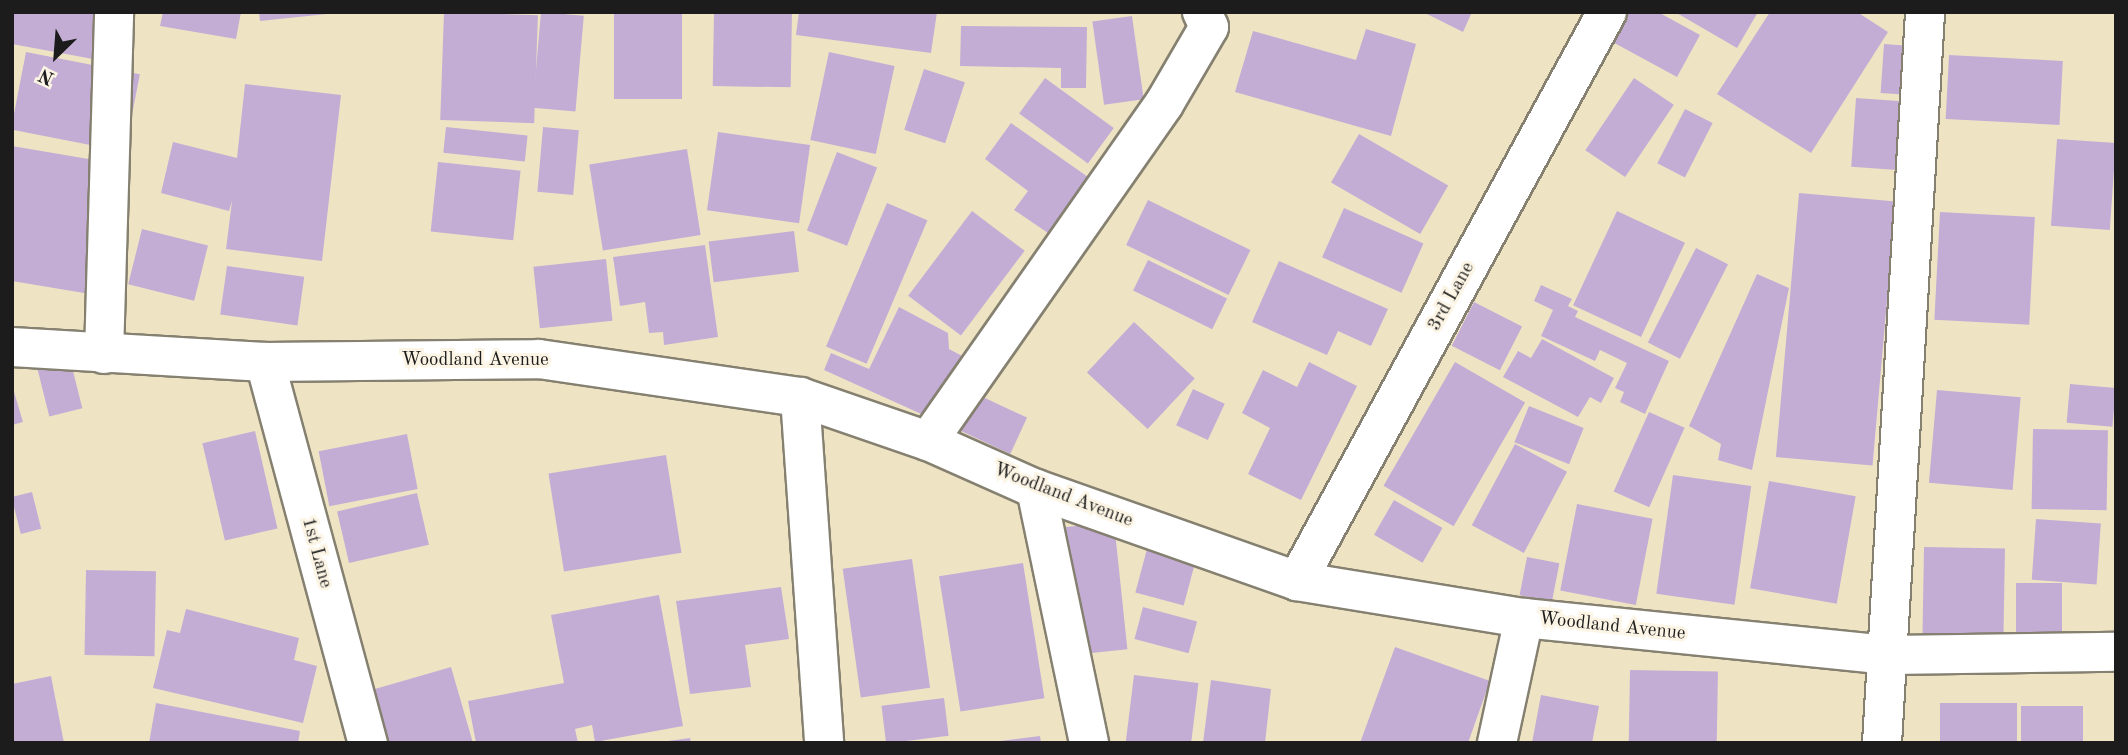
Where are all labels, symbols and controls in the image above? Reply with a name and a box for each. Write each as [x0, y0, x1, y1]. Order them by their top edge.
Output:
north arrow [21, 21, 91, 91]
text: N [36, 64, 58, 87]
street label: 3rd Lane [1424, 259, 1480, 335]
street label: Woodland Avenue [401, 350, 549, 372]
street label: Woodland Avenue [990, 459, 1136, 533]
street label: 1st Lane [296, 515, 336, 591]
street label: Woodland Avenue [1537, 608, 1687, 646]

